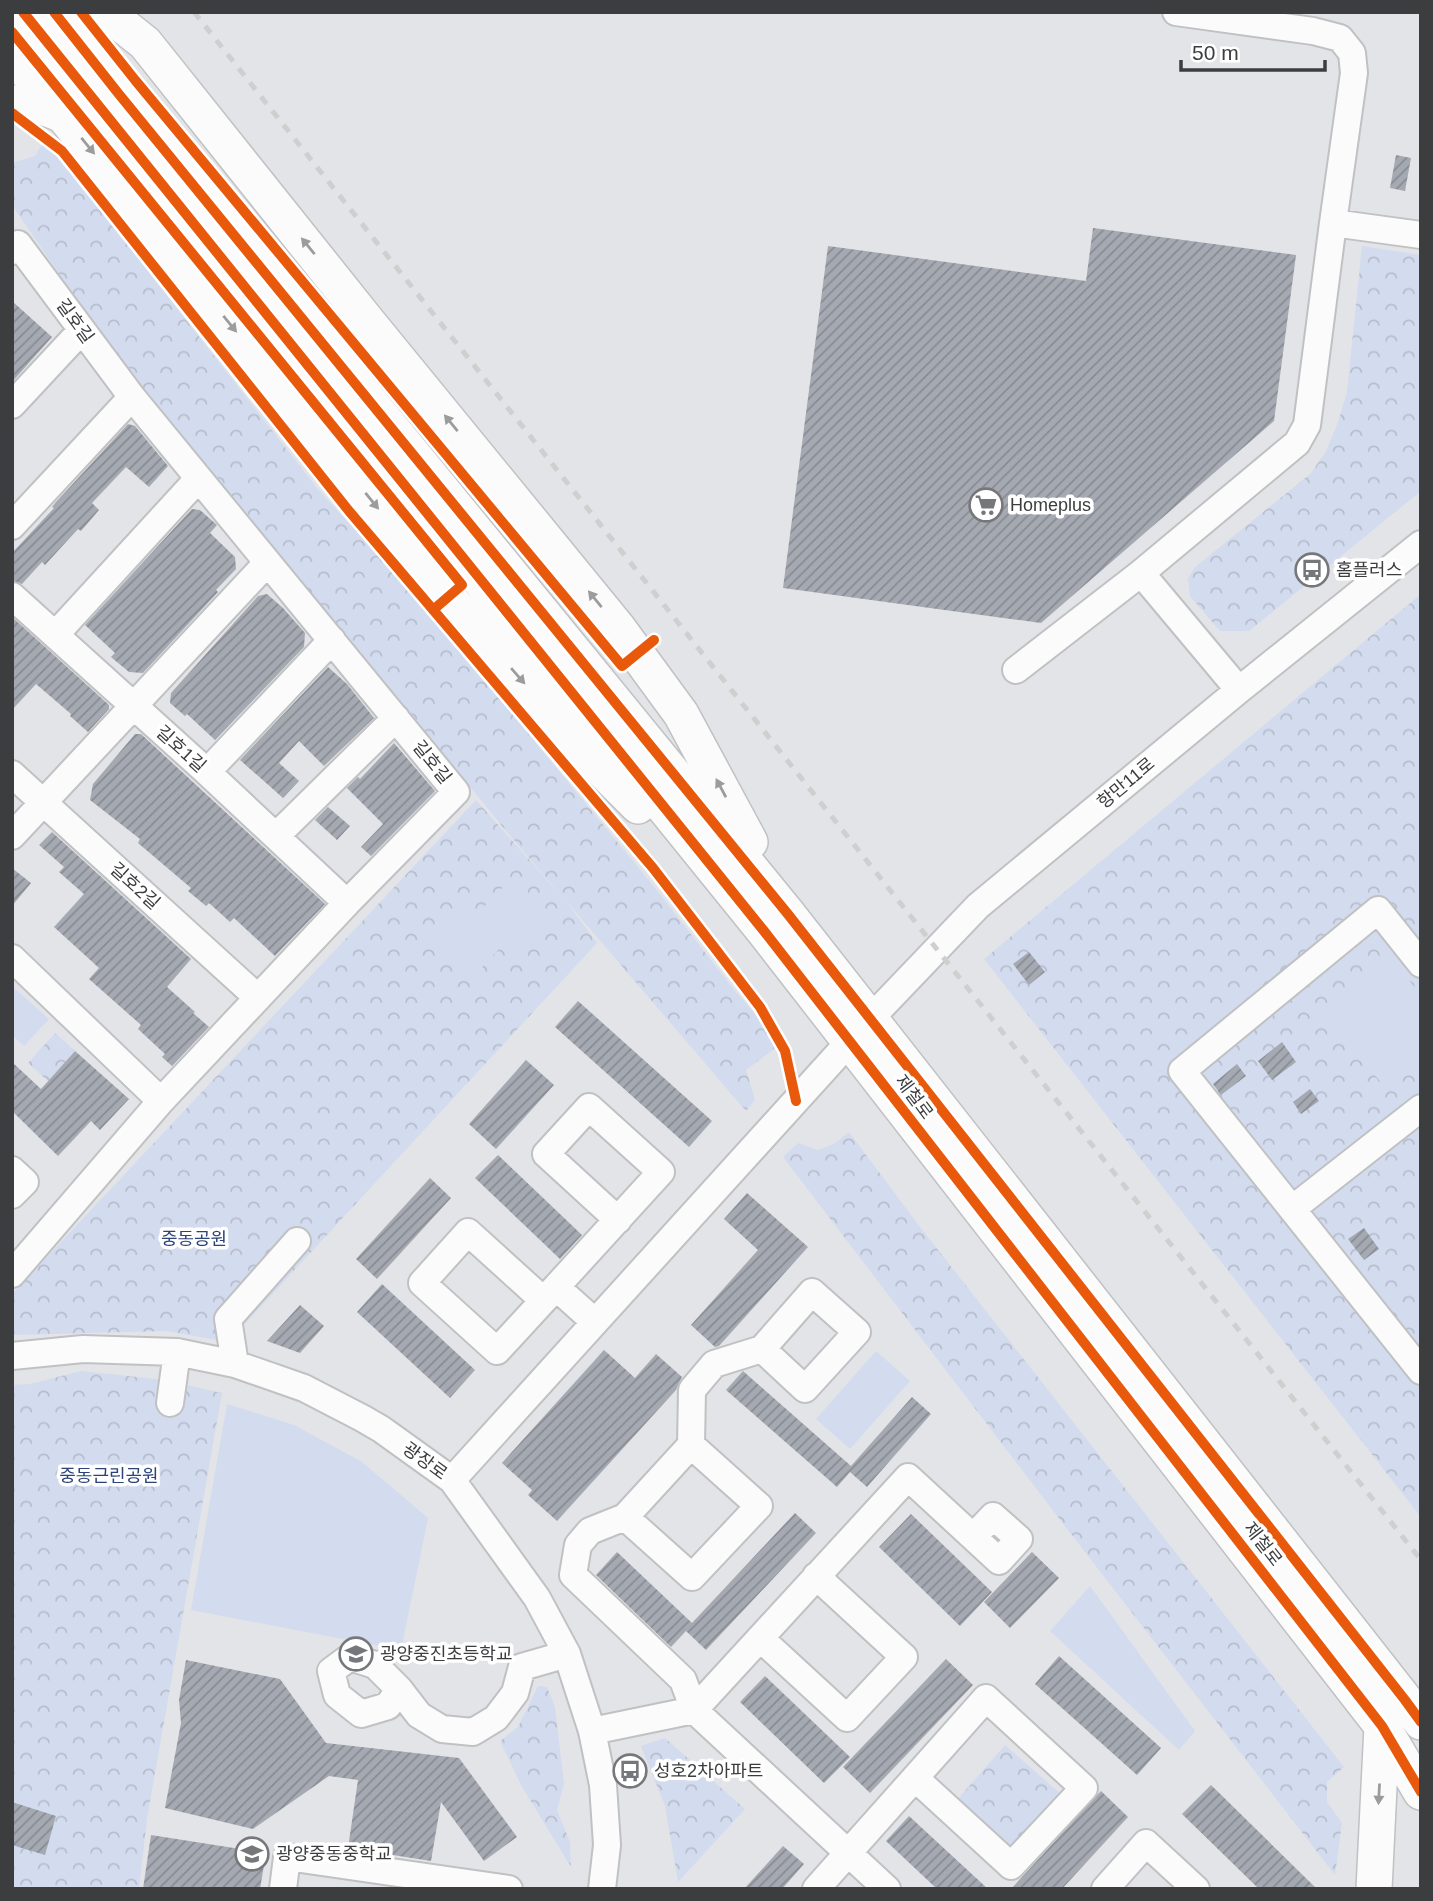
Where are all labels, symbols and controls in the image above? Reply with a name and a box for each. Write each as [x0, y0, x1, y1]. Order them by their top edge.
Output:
scale bar [1181, 28, 1324, 72]
text: 50 m [1192, 41, 1239, 64]
one-way arrow [80, 137, 95, 154]
one-way arrow [301, 238, 316, 255]
street label: 길호길 [52, 295, 98, 347]
one-way arrow [222, 315, 237, 332]
one-way arrow [444, 415, 459, 432]
supermarket icon: Homeplus [967, 486, 1005, 524]
one-way arrow [364, 493, 379, 510]
place label: Homeplus [1010, 495, 1091, 515]
bus stop icon: 홈플러스 [1293, 551, 1331, 589]
place label: 홈플러스 [1336, 560, 1402, 580]
one-way arrow [588, 591, 603, 608]
one-way arrow [510, 667, 526, 685]
street label: 길호1길 [152, 722, 210, 776]
street label: 길호길 [409, 736, 455, 788]
street label: 항만11로 [1093, 753, 1159, 813]
one-way arrow [715, 778, 726, 798]
street label: 길호2길 [106, 859, 164, 913]
street label: 제철로 [891, 1071, 937, 1123]
park label: 중동공원 [161, 1229, 227, 1249]
street label: 광장로 [399, 1438, 451, 1484]
park label: 중동근린공원 [59, 1466, 159, 1486]
street label: 제철로 [1240, 1518, 1286, 1570]
school or university icon: 광양중진초등학교 [337, 1635, 375, 1673]
place label: 광양중진초등학교 [380, 1644, 512, 1664]
bus stop icon: 성호2차아파트 [611, 1752, 649, 1790]
place label: 성호2차아파트 [654, 1761, 763, 1781]
one-way arrow [1373, 1783, 1384, 1805]
school or university icon: 광양중동중학교 [233, 1835, 271, 1873]
place label: 광양중동중학교 [276, 1844, 392, 1864]

